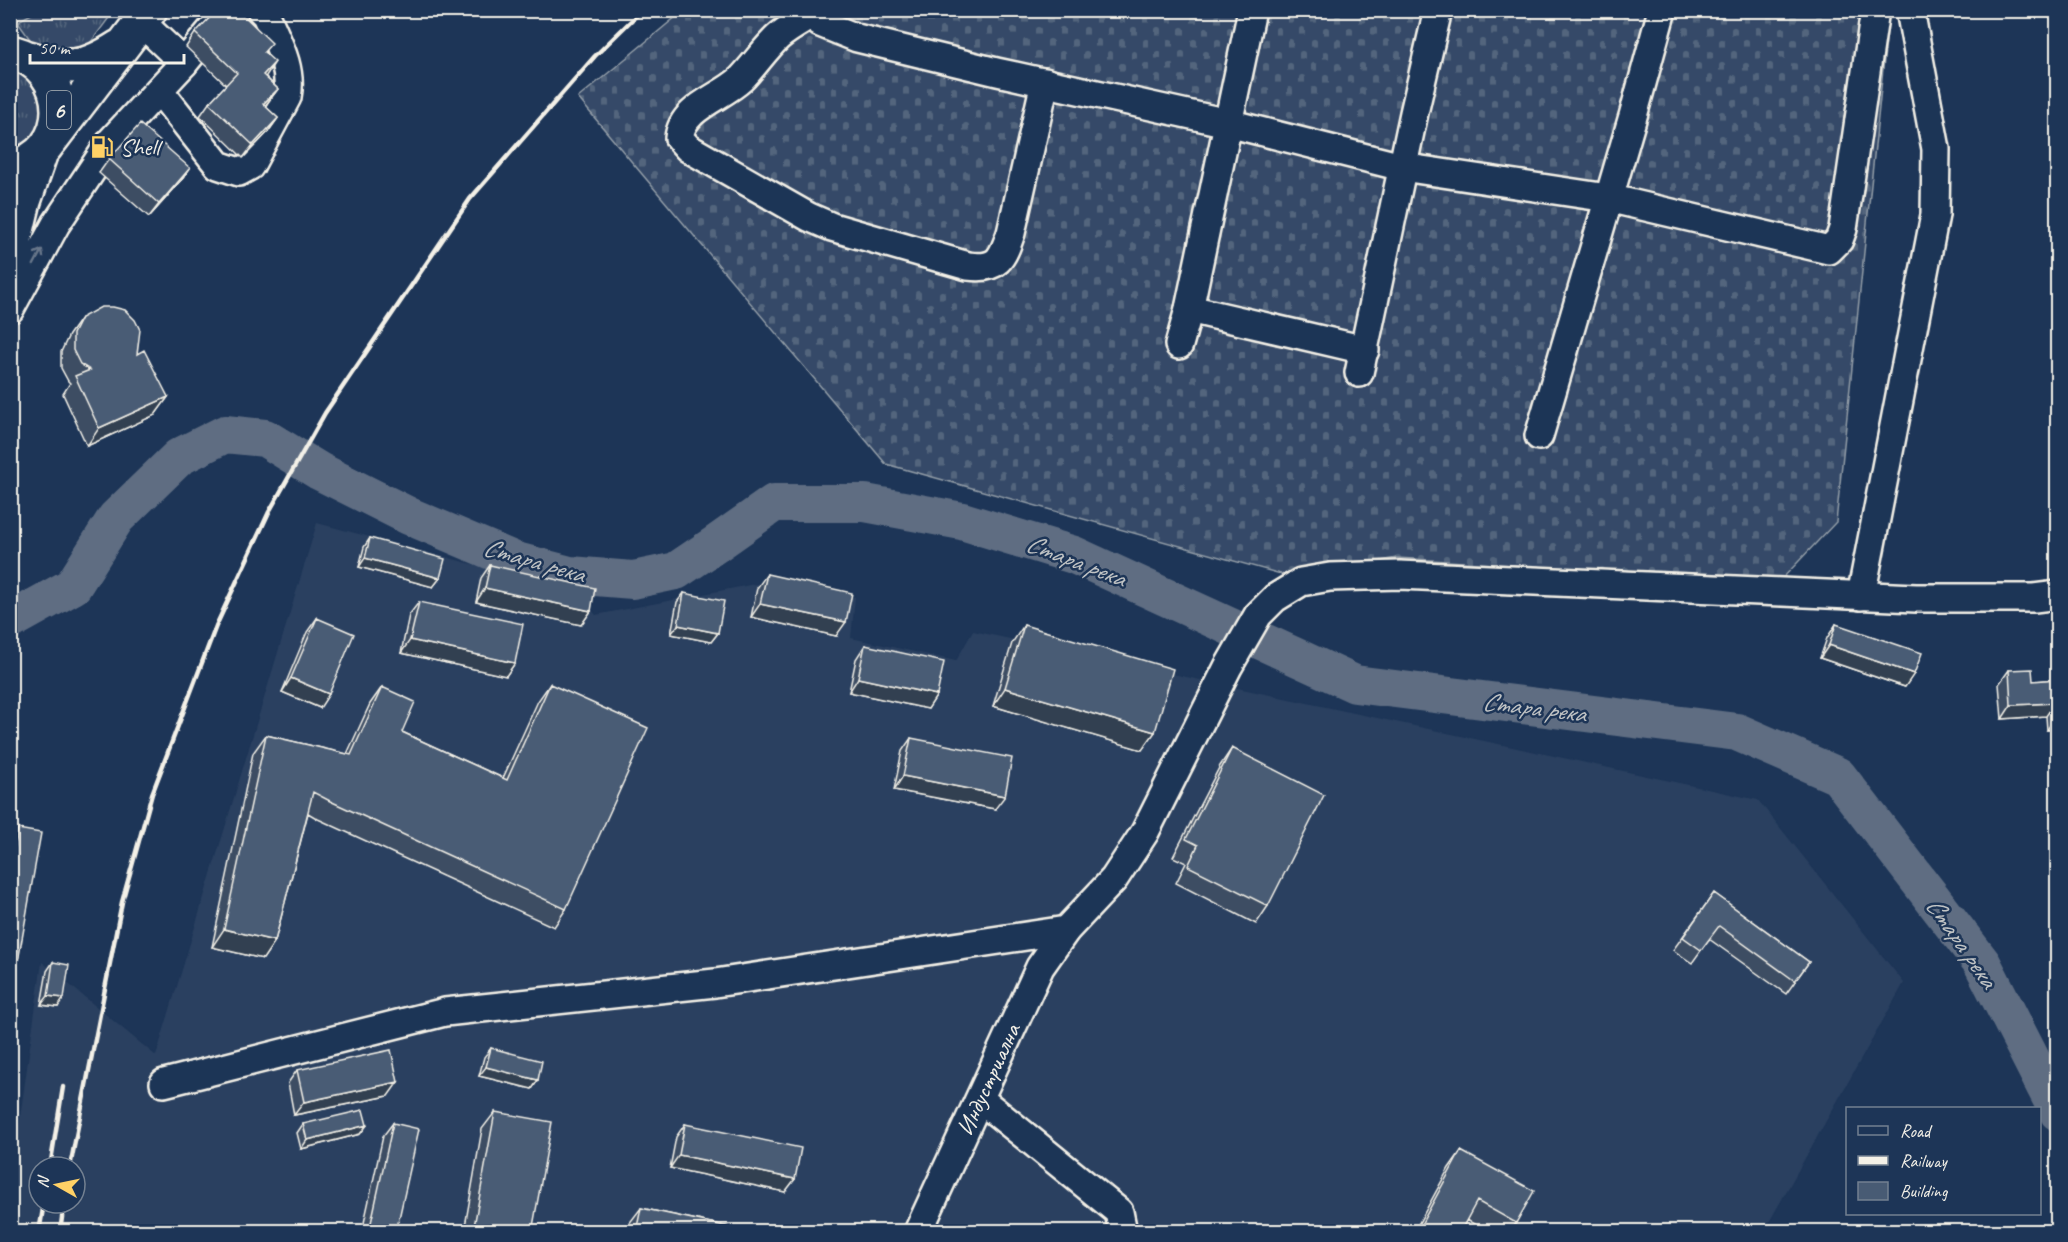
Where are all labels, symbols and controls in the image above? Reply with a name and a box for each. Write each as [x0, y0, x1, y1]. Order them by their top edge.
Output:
scale bar [30, 27, 184, 65]
text: 50 m [39, 37, 72, 59]
road number: 6 [47, 91, 71, 129]
place label: Shell [120, 132, 163, 162]
fuel station icon: Shell [89, 134, 115, 160]
one-way arrow [32, 249, 44, 266]
water label: Стара река [1022, 526, 1133, 595]
water label: Стара река [479, 530, 591, 591]
water label: Стара река [1480, 685, 1590, 731]
water label: Стара река [1918, 890, 2006, 996]
street label: Индустриална [950, 1017, 1028, 1140]
legend [1846, 1107, 2041, 1215]
text: Road [1900, 1120, 1933, 1142]
text: Railway [1900, 1150, 1948, 1172]
north arrow [27, 1155, 87, 1215]
text: N [33, 1173, 54, 1189]
text: Building [1900, 1180, 1949, 1202]

